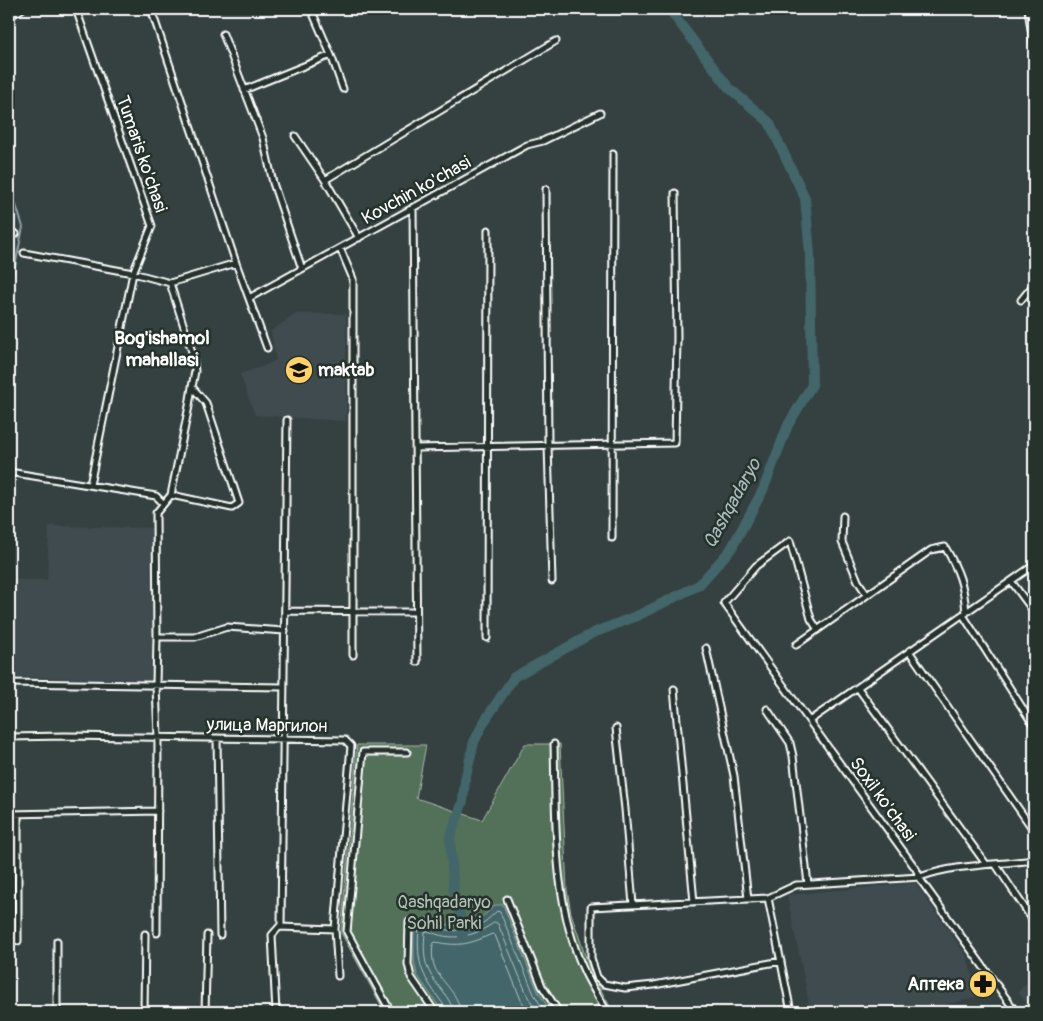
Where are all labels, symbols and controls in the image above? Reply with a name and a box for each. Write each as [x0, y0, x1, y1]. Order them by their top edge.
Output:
street label: Tumaris ko'chasi [111, 93, 172, 216]
street label: Kovchin ko'chasi [358, 151, 475, 230]
district label: Bog'ishamol mahallasi [114, 326, 210, 372]
school or university icon: maktab [284, 355, 314, 385]
place label: maktab [318, 359, 374, 382]
water label: Qashqadaryo [697, 453, 767, 553]
street label: улица Маргилон [205, 713, 328, 738]
street label: Soxil ko'chasi [844, 753, 921, 846]
park label: Qashqadaryo Sohil Parki [397, 891, 491, 935]
pharmacy icon: Аптека [968, 969, 998, 999]
place label: Аптека [908, 973, 965, 996]

